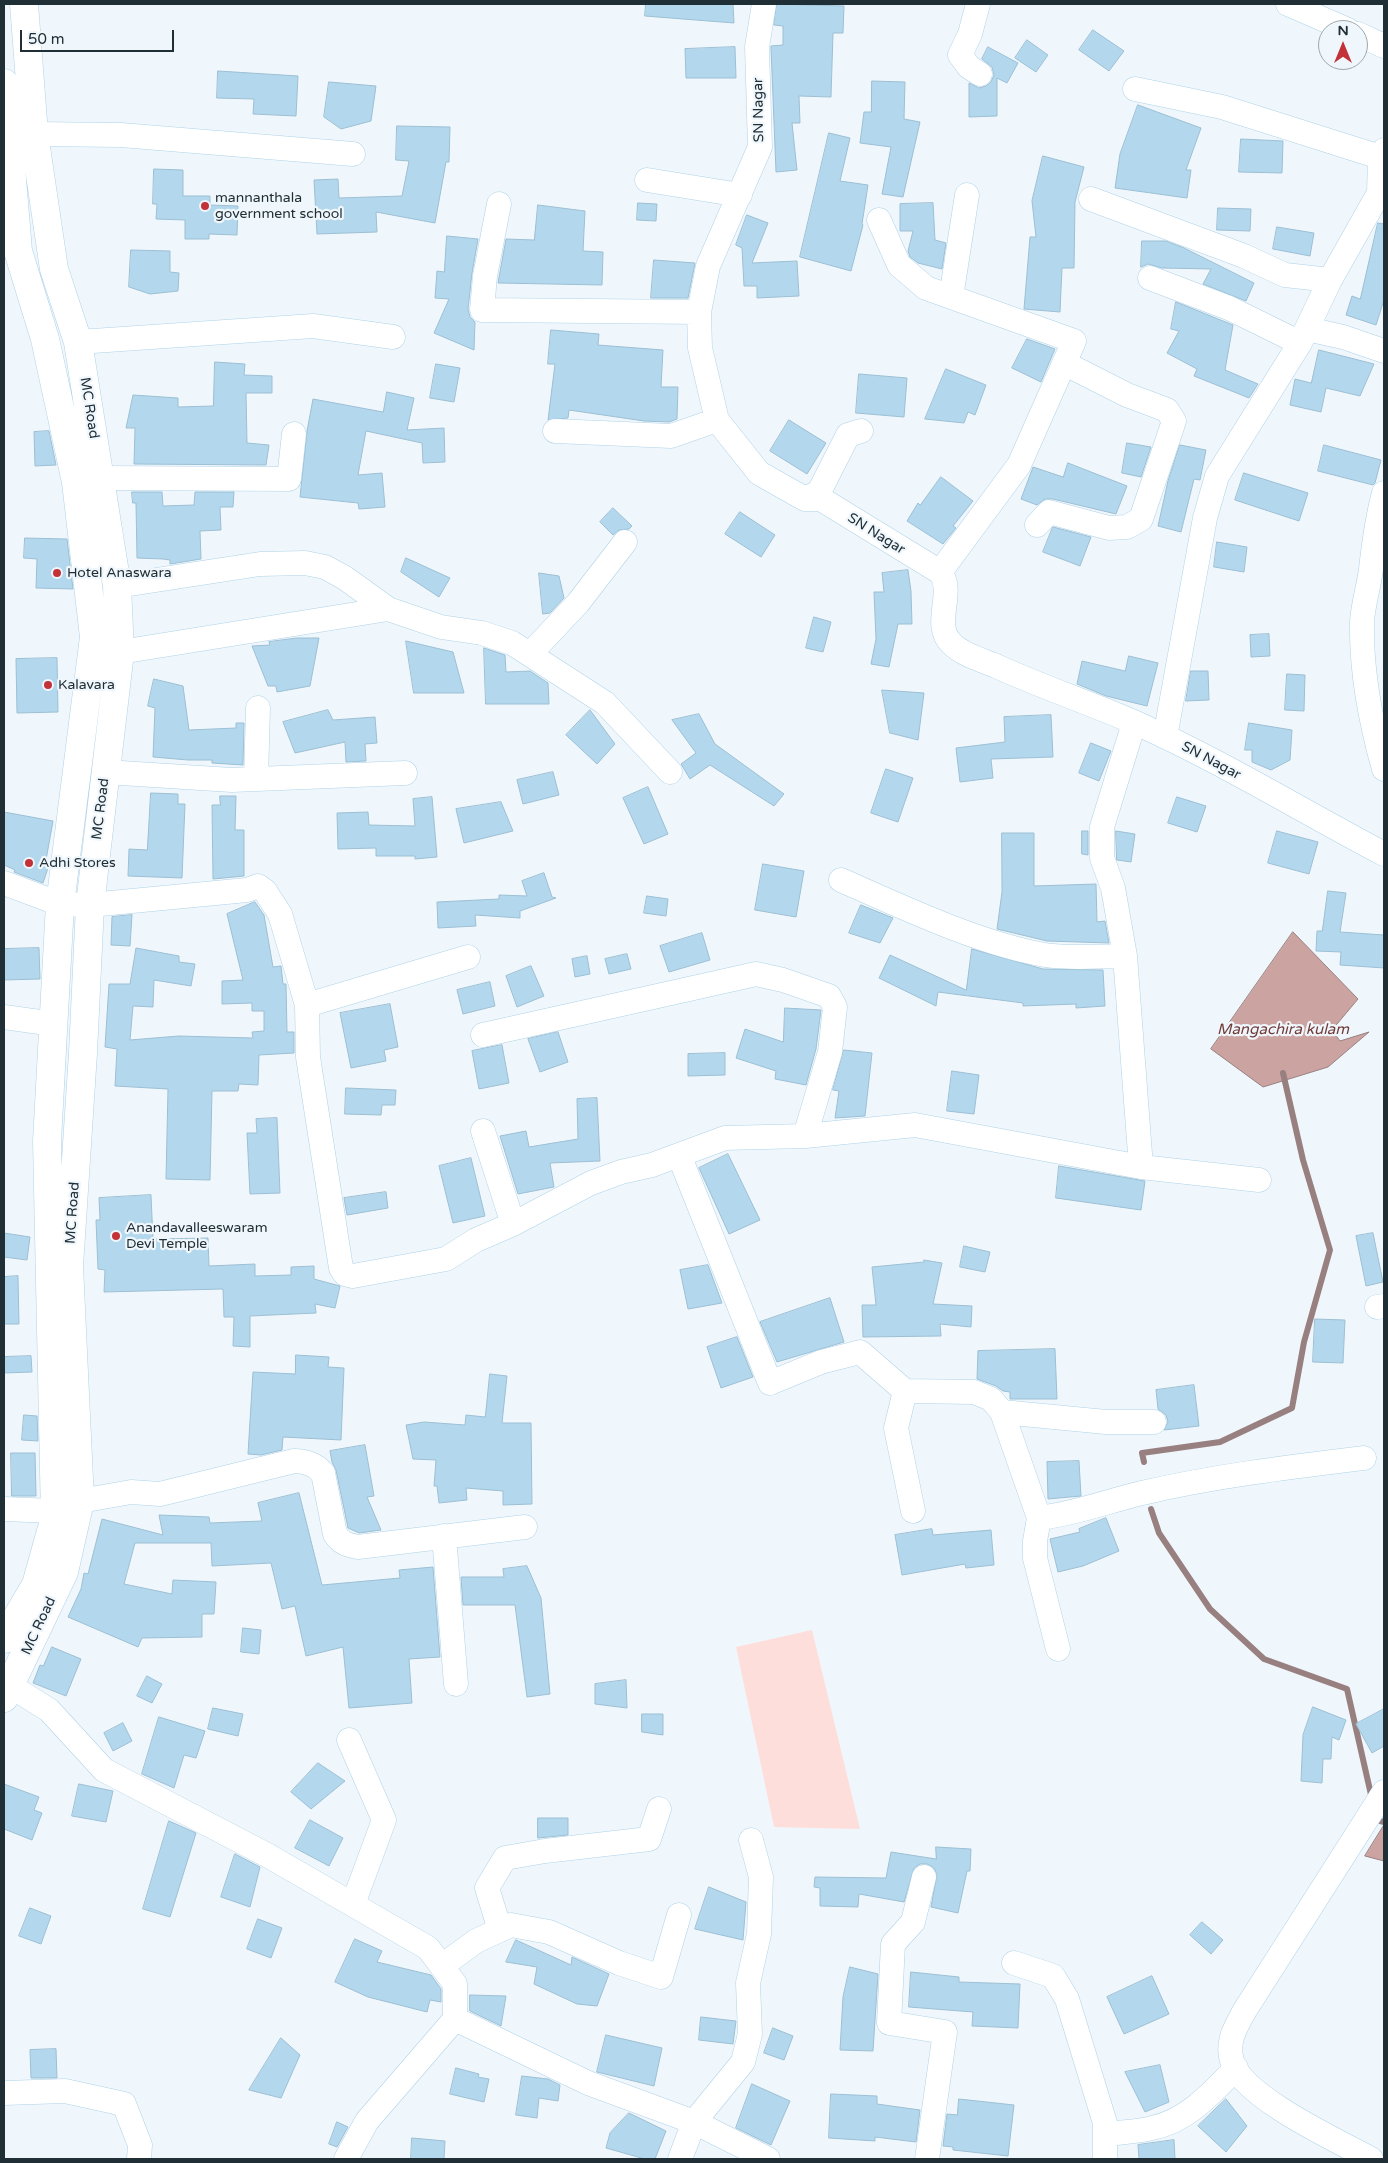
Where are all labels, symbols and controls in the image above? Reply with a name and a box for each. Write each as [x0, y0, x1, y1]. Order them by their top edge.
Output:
scale bar [22, 20, 176, 52]
north arrow [1318, 20, 1368, 70]
text: N [1337, 22, 1349, 39]
text: 50 m [28, 30, 65, 48]
street label: SN Nagar [750, 78, 768, 142]
place label: mannanthala government school [215, 190, 343, 222]
marker: mannanthala government school [199, 200, 211, 212]
street label: MC Road [76, 376, 102, 440]
street label: SN Nagar [844, 510, 908, 558]
place label: Hotel Anaswara [67, 565, 172, 581]
marker: Hotel Anaswara [51, 567, 63, 579]
place label: Kalavara [58, 677, 115, 693]
marker: Kalavara [42, 679, 54, 691]
street label: SN Nagar [1179, 738, 1243, 784]
street label: MC Road [89, 777, 113, 841]
place label: Adhi Stores [39, 855, 116, 871]
marker: Adhi Stores [23, 857, 35, 869]
water label: Mangachira kulam [1217, 1021, 1349, 1039]
street label: MC Road [62, 1181, 84, 1245]
place label: Anandavalleeswaram Devi Temple [126, 1220, 267, 1252]
marker: Anandavalleeswaram Devi Temple [110, 1230, 122, 1242]
street label: MC Road [18, 1594, 60, 1658]

